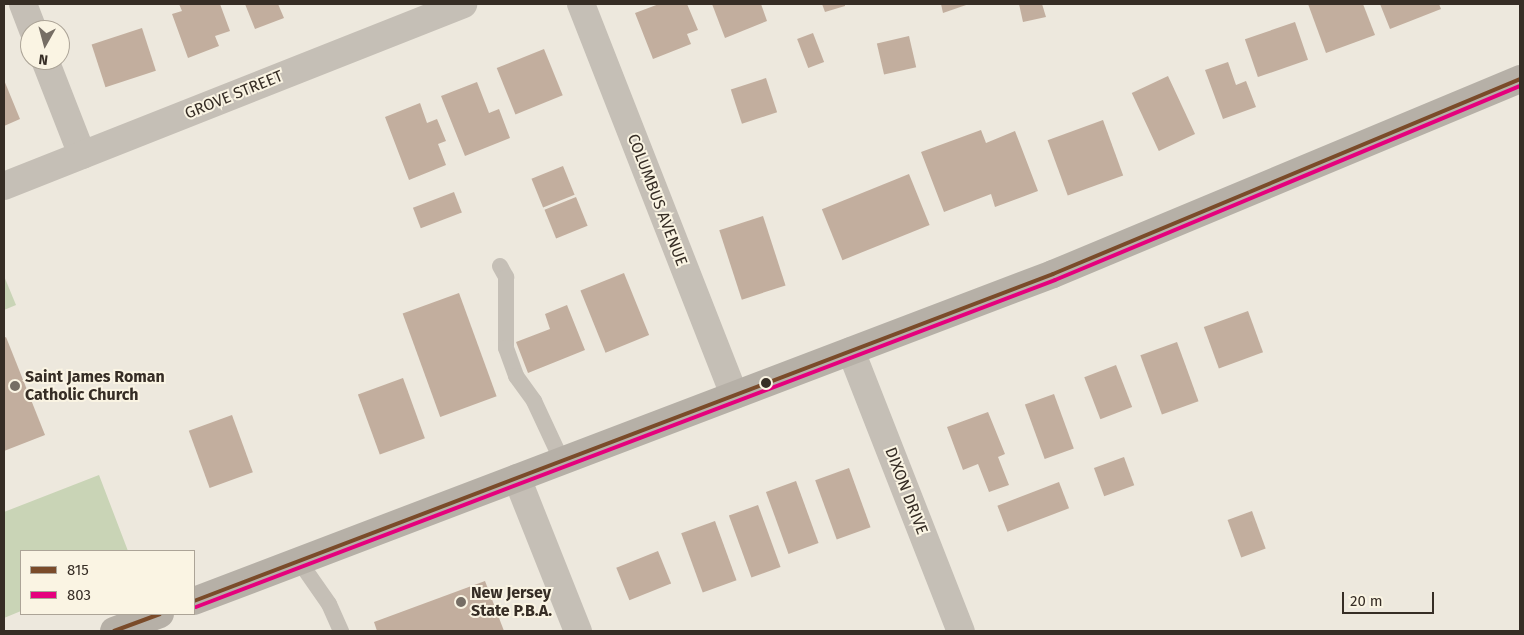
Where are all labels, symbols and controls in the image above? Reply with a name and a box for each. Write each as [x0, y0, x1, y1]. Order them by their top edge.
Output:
north arrow [20, 20, 70, 70]
text: N [38, 50, 49, 68]
street label: GROVE STREET [182, 67, 286, 123]
street label: COLUMBUS AVENUE [623, 131, 691, 269]
place label: Saint James Roman Catholic Church [25, 367, 165, 405]
unlabelled marker [761, 378, 771, 388]
marker: Saint James Roman Catholic Church [9, 380, 21, 392]
street label: DIXON DRIVE [881, 445, 931, 537]
legend [20, 550, 195, 615]
text: 815 [67, 561, 89, 579]
scale bar [1344, 582, 1436, 614]
place label: New Jersey State P.B.A. [471, 583, 552, 621]
text: 803 [67, 586, 91, 604]
text: 20 m [1350, 592, 1383, 610]
marker: New Jersey State P.B.A. [455, 596, 467, 608]

